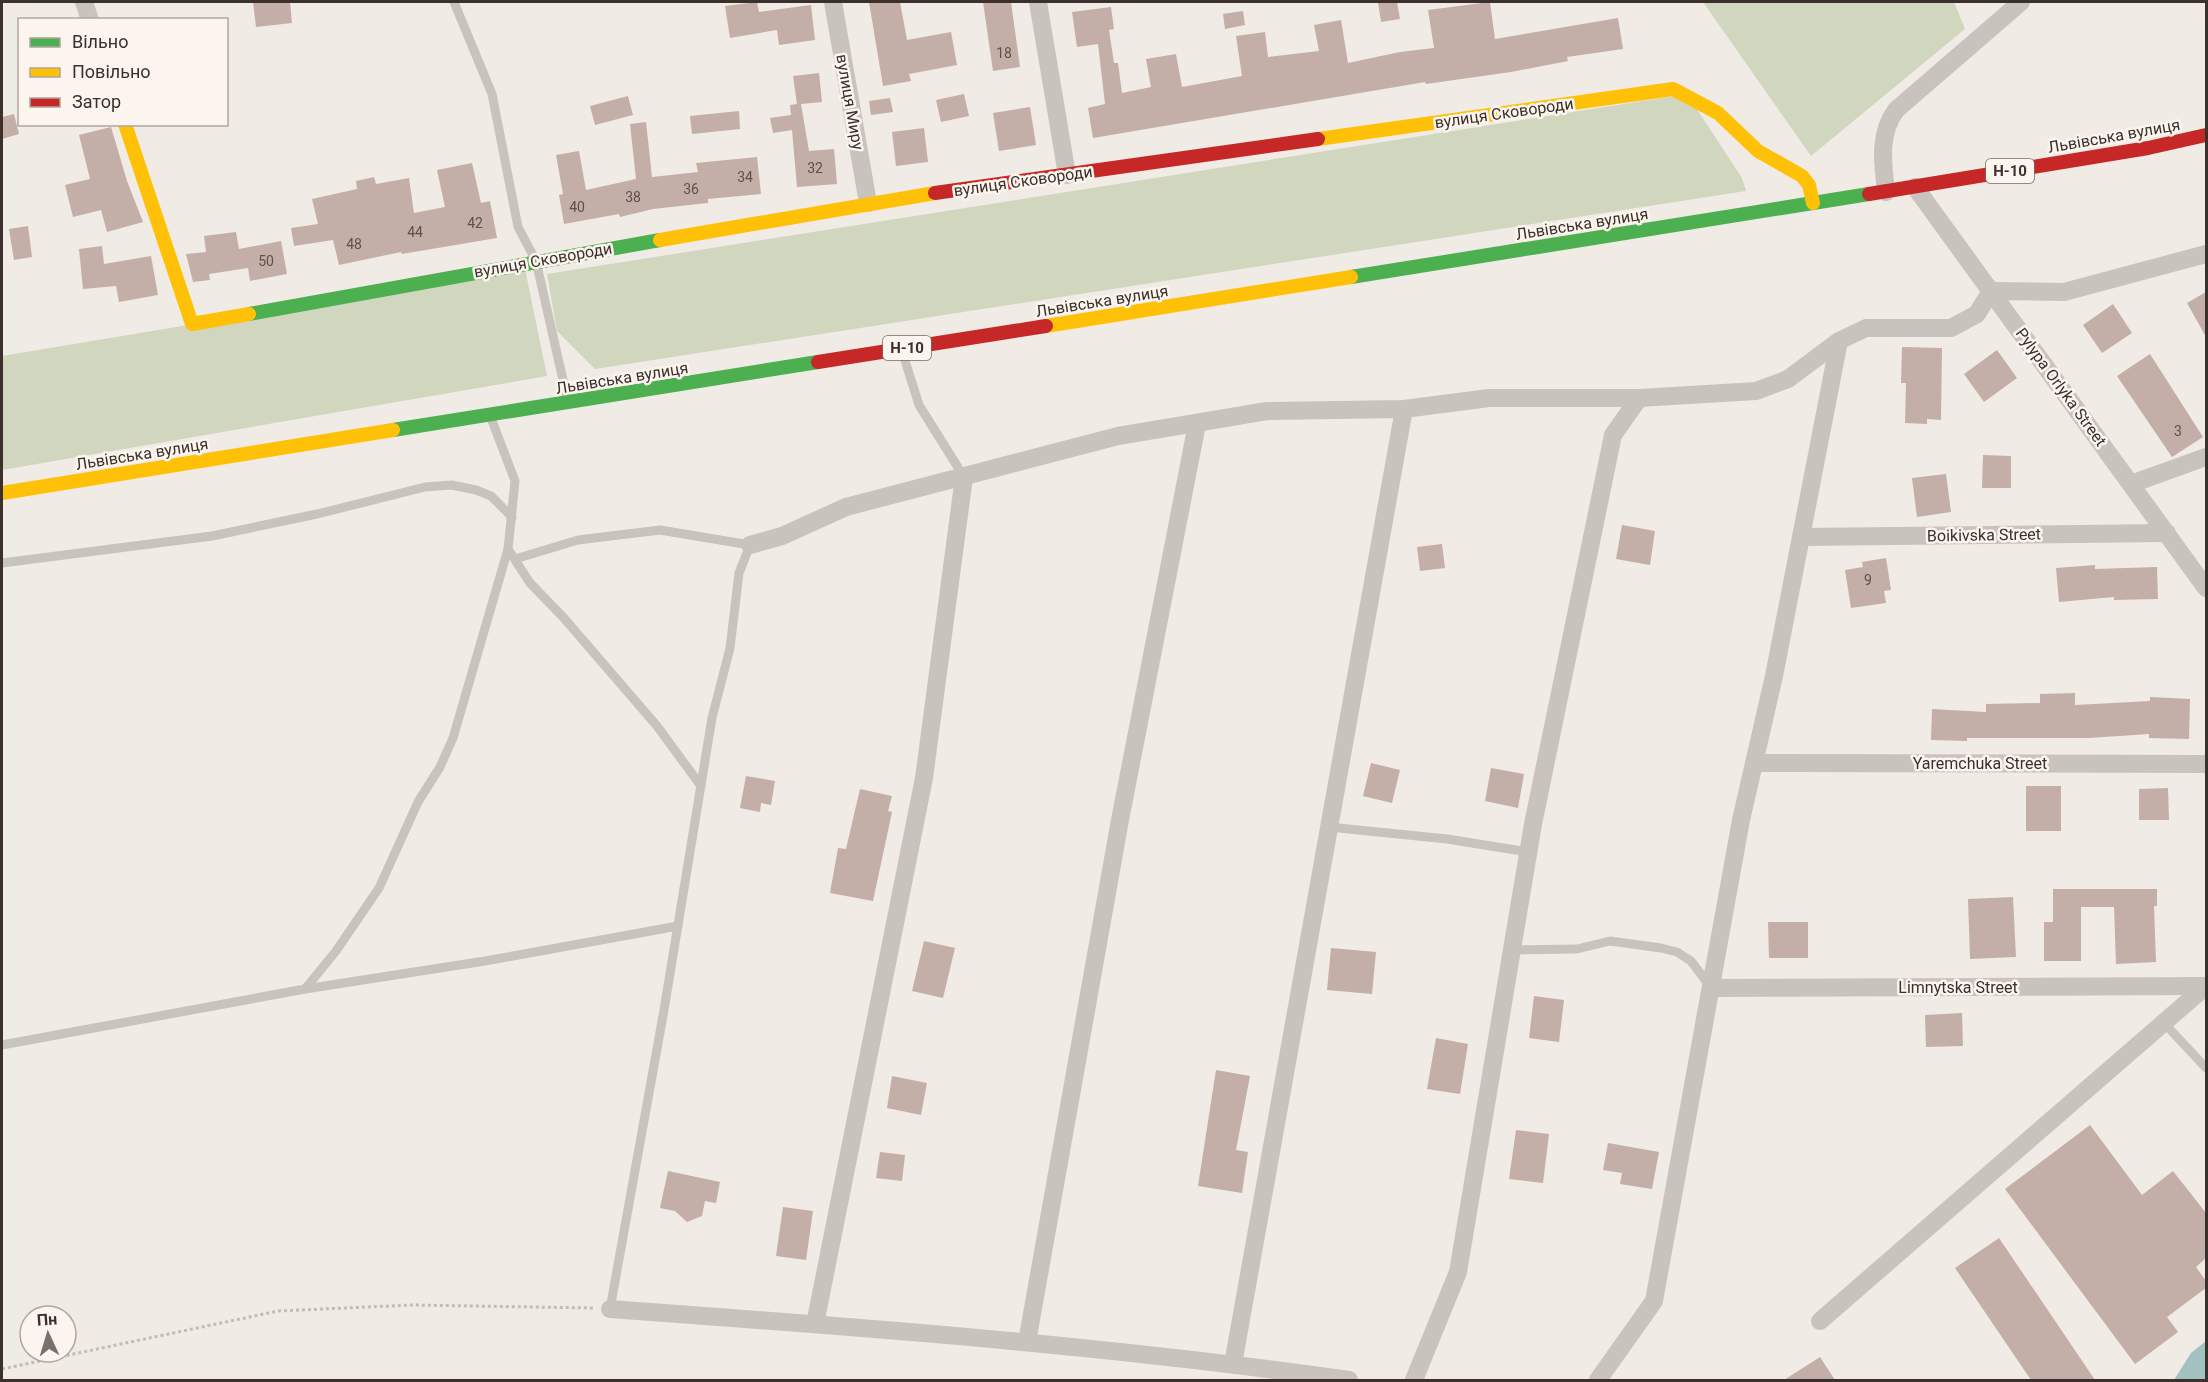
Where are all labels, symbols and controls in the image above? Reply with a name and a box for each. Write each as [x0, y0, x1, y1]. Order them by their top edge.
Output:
legend [18, 18, 228, 126]
text: Вільно [72, 31, 128, 52]
house number: 18 [996, 45, 1012, 61]
street label: вулиця Миру [832, 53, 868, 152]
text: Повільно [72, 61, 151, 82]
text: Затор [72, 91, 121, 112]
street label: вулиця Сковороди [1433, 94, 1575, 132]
street label: Львівська вулиця [2046, 115, 2182, 157]
road number: Н-10 [1986, 159, 2034, 183]
house number: 32 [807, 160, 823, 176]
street label: вулиця Сковороди [952, 162, 1094, 200]
house number: 34 [737, 169, 753, 185]
house number: 36 [683, 181, 699, 197]
house number: 38 [625, 189, 641, 205]
house number: 40 [569, 199, 585, 215]
street label: Львівська вулиця [1514, 204, 1650, 244]
house number: 42 [467, 215, 483, 231]
house number: 44 [407, 224, 423, 240]
house number: 48 [346, 236, 362, 252]
street label: вулиця Сковороди [472, 239, 614, 281]
house number: 50 [258, 253, 274, 269]
street label: Львівська вулиця [1034, 281, 1170, 321]
street label: Pylypa Orlyka Street [2012, 324, 2110, 450]
road number: Н-10 [883, 336, 931, 360]
street label: Львівська вулиця [554, 358, 690, 398]
house number: 3 [2174, 423, 2182, 439]
street label: Львівська вулиця [74, 434, 210, 474]
street label: Boikivska Street [1927, 525, 2041, 545]
house number: 9 [1864, 572, 1872, 588]
street label: Yaremchuka Street [1913, 754, 2047, 773]
street label: Limnytska Street [1898, 978, 2018, 997]
north arrow [18, 1304, 78, 1364]
text: Пн [36, 1309, 58, 1330]

